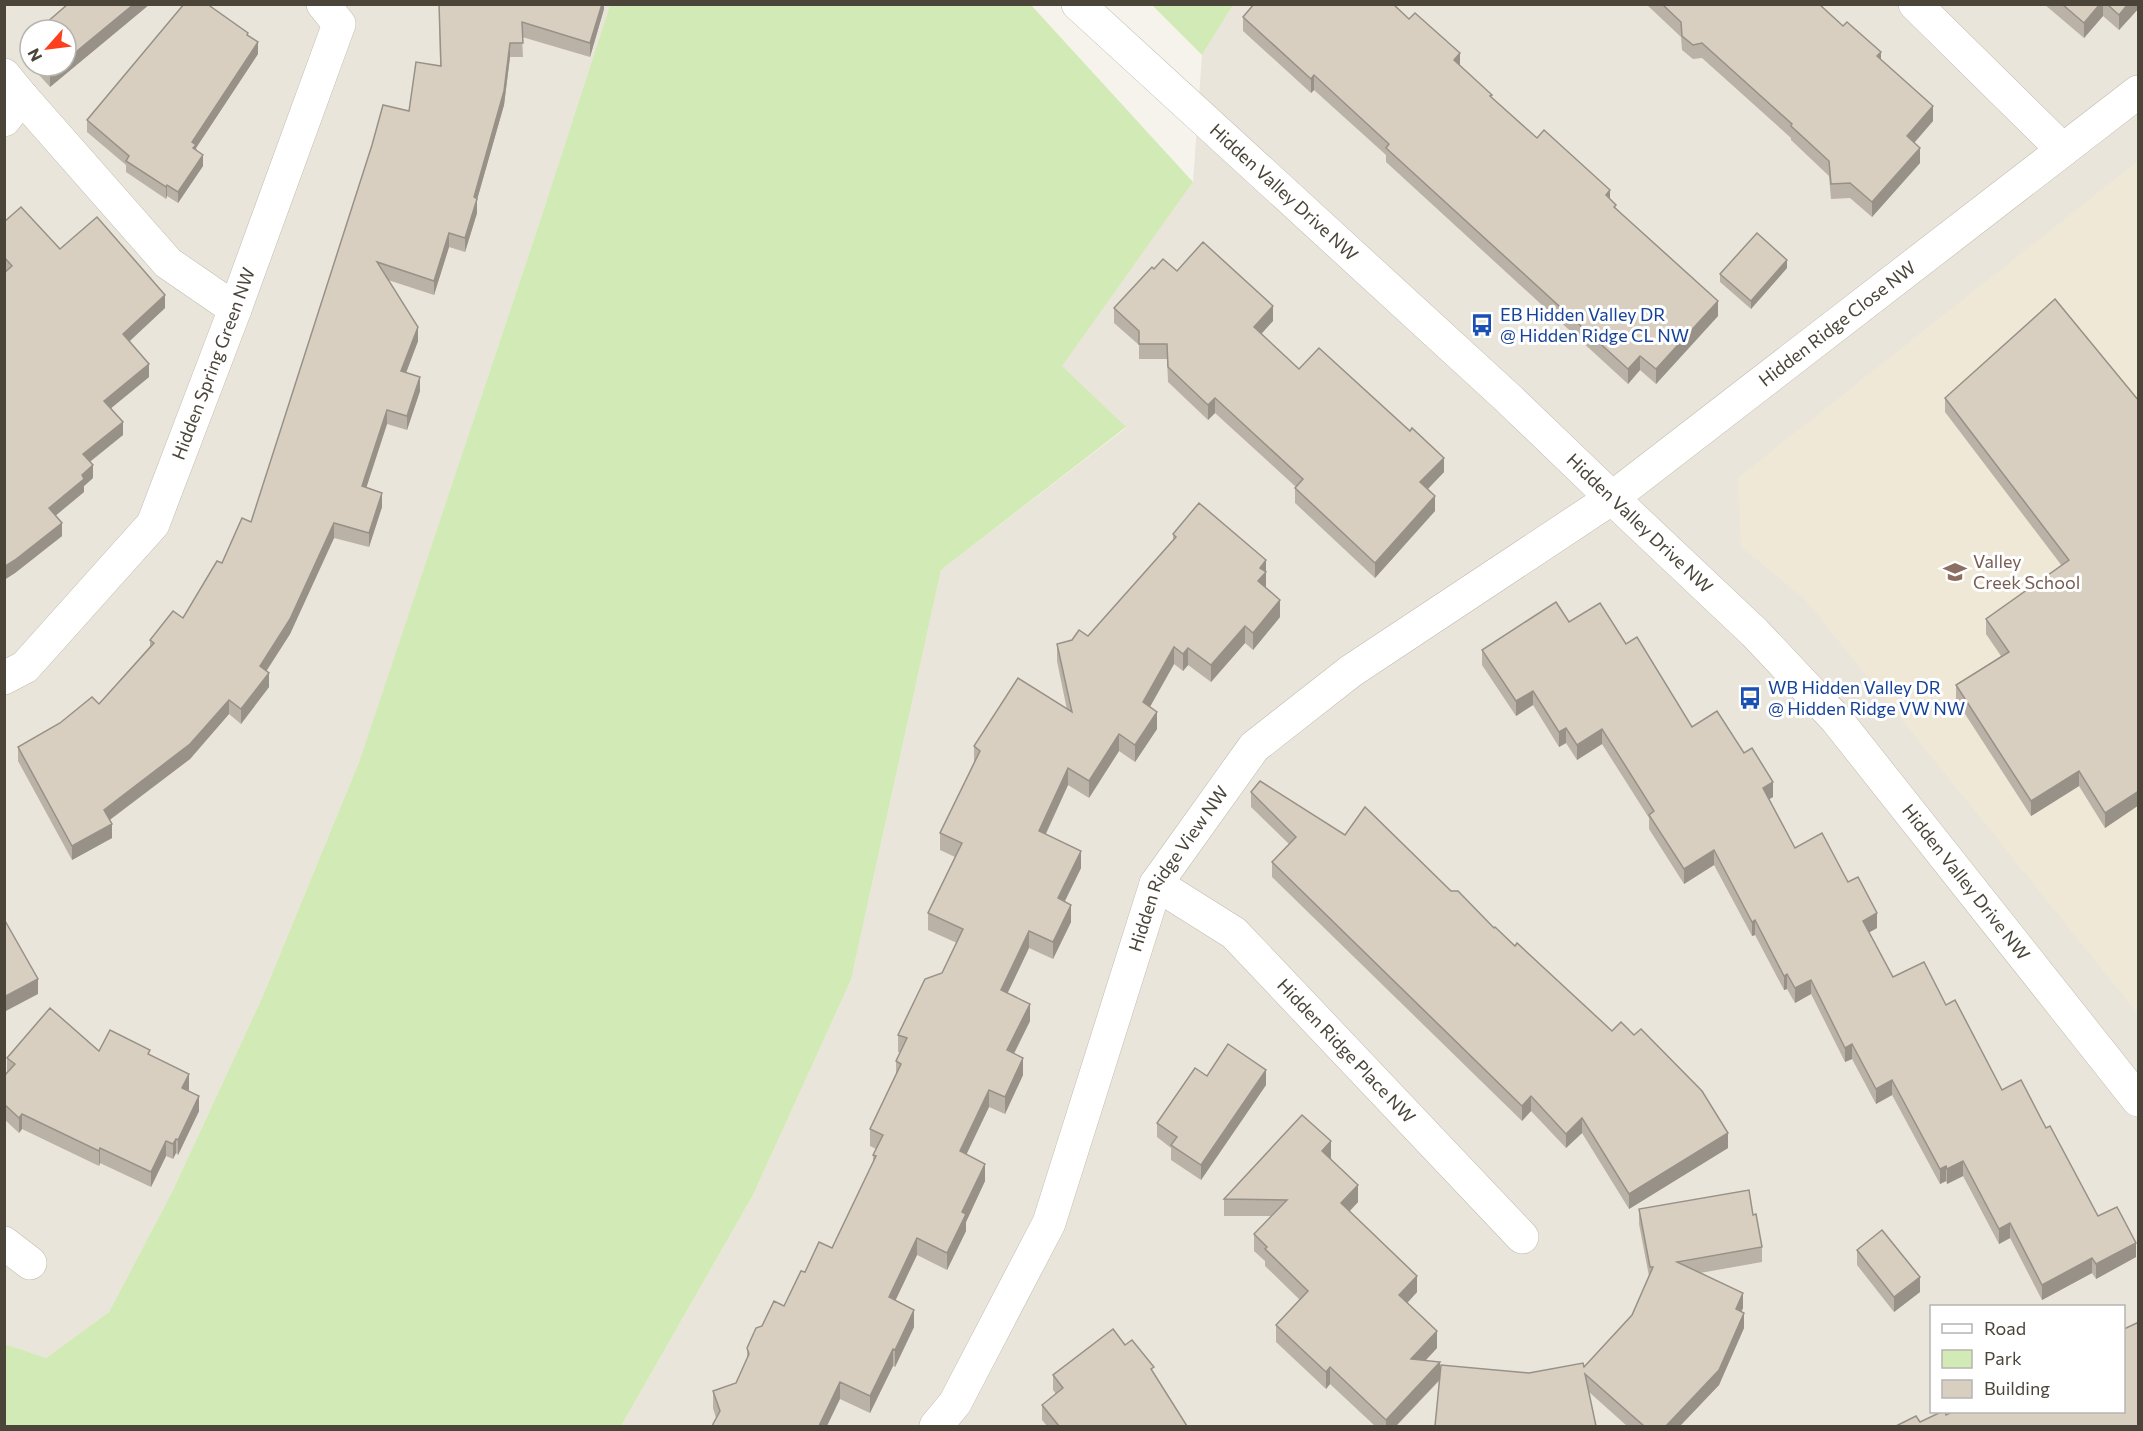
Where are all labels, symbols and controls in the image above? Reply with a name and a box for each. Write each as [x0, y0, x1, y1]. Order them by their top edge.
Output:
north arrow [18, 18, 78, 78]
text: N [23, 46, 46, 65]
street label: Hidden Valley Drive NW [1206, 118, 1363, 265]
street label: Hidden Ridge Close NW [1754, 256, 1920, 391]
street label: Hidden Spring Green NW [167, 264, 259, 463]
place label: EB Hidden Valley DR @ Hidden Ridge CL NW [1500, 303, 1689, 346]
bus stop icon: EB Hidden Valley DR @ Hidden Ridge CL NW [1469, 312, 1495, 338]
street label: Hidden Valley Drive NW [1562, 448, 1718, 597]
place label: Valley Creek School [1973, 550, 2080, 593]
school or university icon: Valley Creek School [1942, 559, 1968, 585]
place label: WB Hidden Valley DR @ Hidden Ridge VW NW [1768, 676, 1965, 719]
bus stop icon: WB Hidden Valley DR @ Hidden Ridge VW NW [1737, 685, 1763, 711]
street label: Hidden Ridge View NW [1123, 781, 1233, 954]
street label: Hidden Valley Drive NW [1898, 799, 2035, 964]
street label: Hidden Ridge Place NW [1273, 974, 1420, 1127]
legend [1930, 1305, 2125, 1413]
text: Road [1984, 1317, 2026, 1339]
text: Park [1984, 1347, 2022, 1369]
text: Building [1984, 1377, 2050, 1399]

